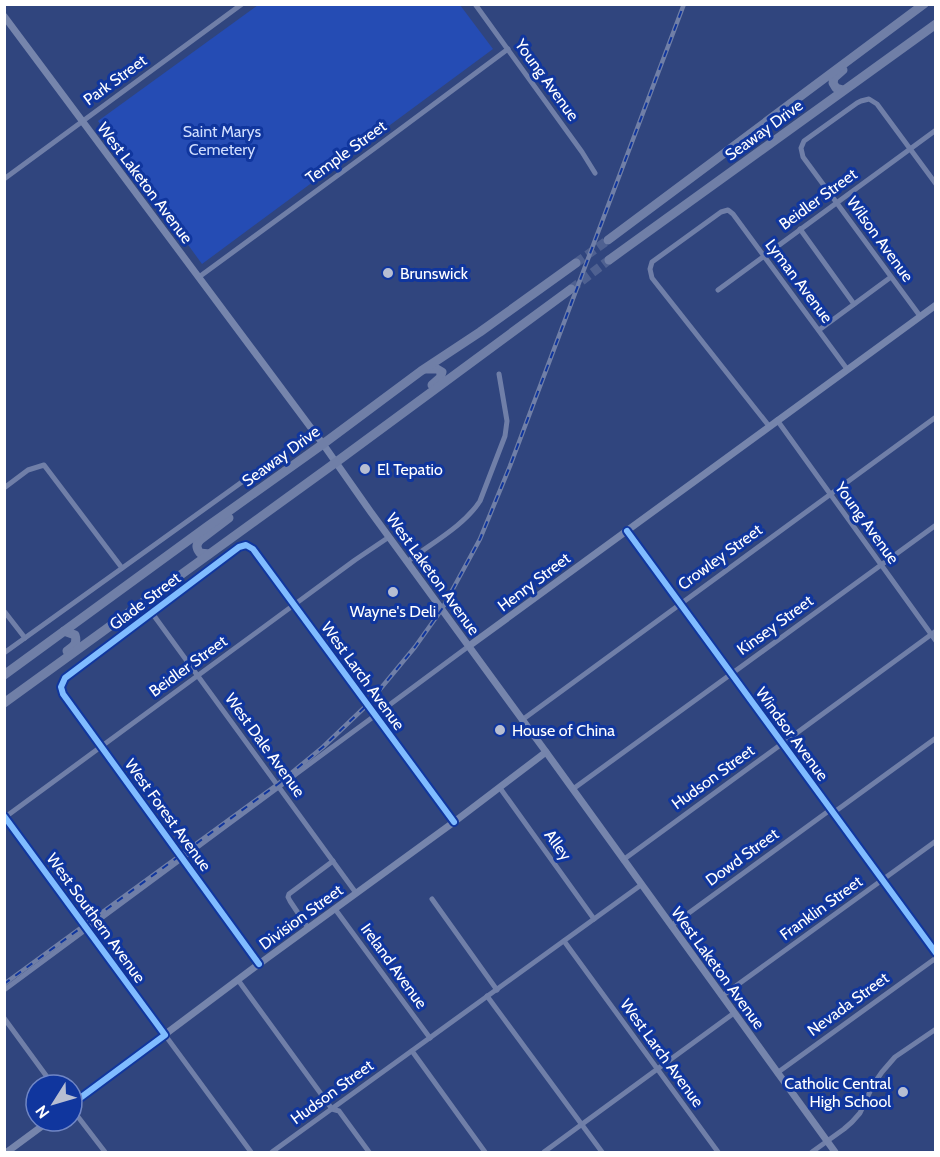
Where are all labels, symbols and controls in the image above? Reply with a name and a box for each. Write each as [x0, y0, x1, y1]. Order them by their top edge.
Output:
street label: Young Avenue [510, 35, 583, 124]
street label: Park Street [80, 50, 151, 109]
street label: Seaway Drive [721, 95, 807, 165]
street label: Temple Street [302, 116, 391, 188]
street label: West Laketon Avenue [93, 119, 197, 247]
park label: Saint Marys Cemetery [183, 122, 262, 159]
street label: Beidler Street [775, 164, 861, 234]
street label: Wilson Avenue [843, 193, 917, 285]
street label: Lyman Avenue [761, 235, 837, 327]
place label: Brunswick [400, 264, 469, 283]
marker: Brunswick [381, 266, 395, 280]
street label: Seaway Drive [238, 421, 324, 491]
place label: El Tepatio [377, 460, 443, 479]
marker: El Tepatio [358, 462, 372, 476]
street label: Young Avenue [830, 478, 903, 567]
street label: West Laketon Avenue [382, 509, 484, 639]
street label: Crowley Street [674, 520, 766, 594]
street label: Henry Street [494, 548, 575, 615]
street label: Glade Street [106, 568, 185, 634]
marker: Wayne's Deli [386, 585, 400, 599]
street label: Kinsey Street [733, 591, 817, 659]
place label: Wayne's Deli [350, 602, 436, 621]
street label: West Larch Avenue [317, 618, 409, 734]
street label: Beidler Street [145, 631, 231, 701]
street label: Windsor Avenue [752, 683, 832, 785]
street label: West Dale Avenue [221, 689, 309, 801]
place label: House of China [512, 721, 615, 740]
marker: House of China [493, 723, 507, 737]
street label: Hudson Street [668, 740, 758, 813]
street label: West Forest Avenue [121, 755, 215, 875]
street label: Dowd Street [702, 824, 783, 890]
street label: Alley [540, 826, 576, 864]
street label: West Southern Avenue [43, 850, 149, 986]
street label: Franklin Street [776, 871, 866, 944]
street label: Division Street [256, 880, 347, 954]
street label: West Laketon Avenue [667, 903, 769, 1033]
street label: Ireland Avenue [357, 920, 431, 1012]
street label: Nevada Street [804, 968, 893, 1040]
street label: West Larch Avenue [616, 995, 708, 1111]
street label: Hudson Street [287, 1055, 377, 1128]
north arrow [24, 1073, 84, 1133]
place label: Catholic Central High School [784, 1074, 891, 1111]
marker: Catholic Central High School [896, 1085, 910, 1099]
text: N [31, 1101, 53, 1122]

